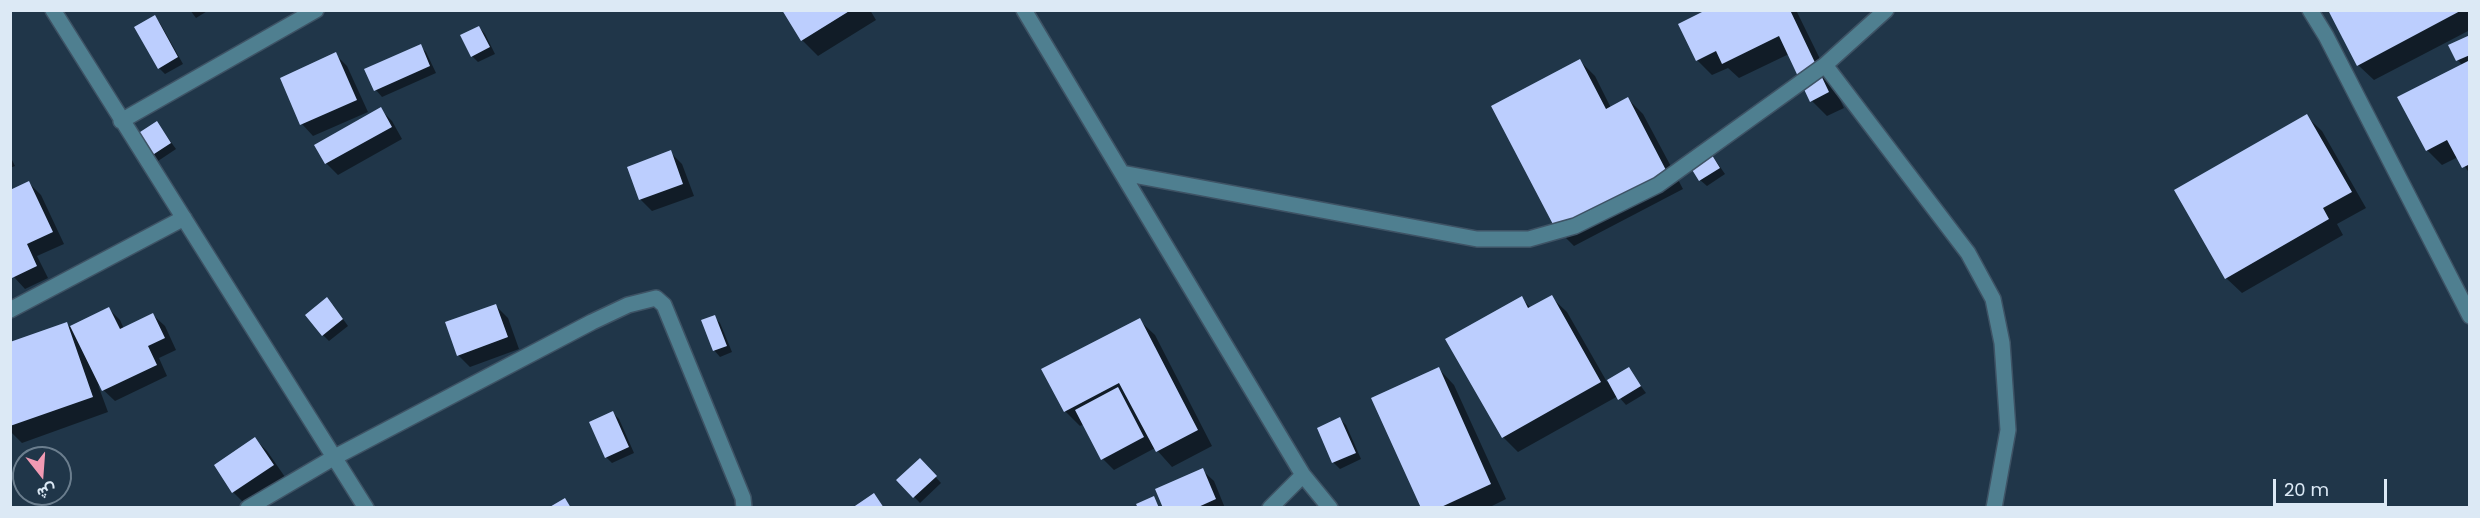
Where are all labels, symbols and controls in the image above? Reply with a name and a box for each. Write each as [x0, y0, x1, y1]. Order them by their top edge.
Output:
north arrow [12, 446, 72, 506]
scale bar [2276, 467, 2390, 505]
text: 20 m [2284, 477, 2329, 502]
text: ش [34, 478, 59, 506]

